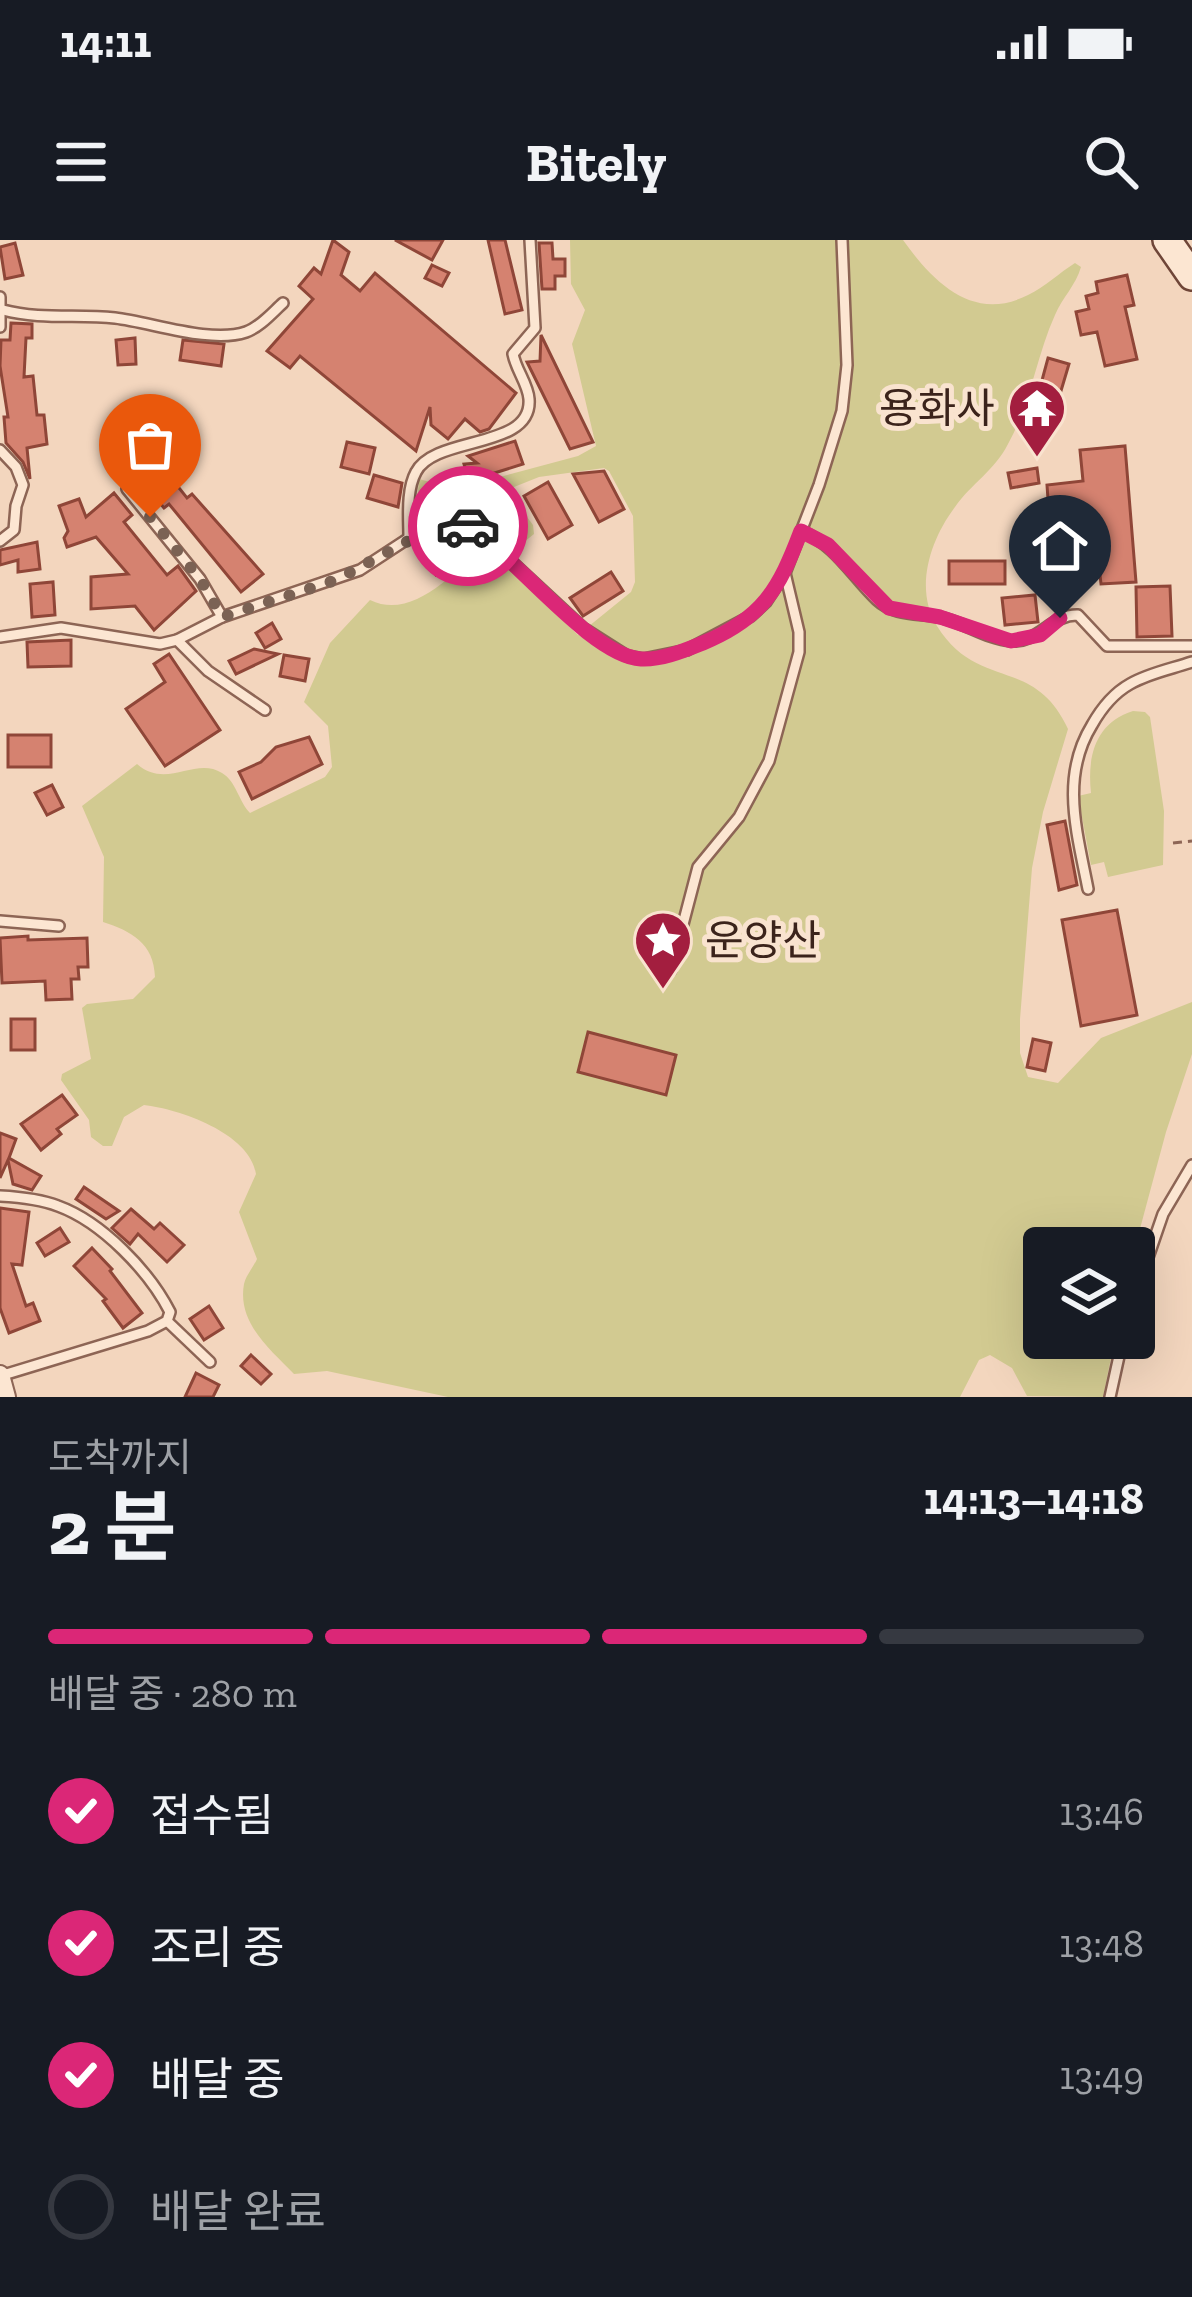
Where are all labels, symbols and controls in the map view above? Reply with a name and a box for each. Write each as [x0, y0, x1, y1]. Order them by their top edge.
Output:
text: 14:11 [60, 15, 151, 69]
icon: menu [48, 129, 114, 195]
icon: search [1078, 129, 1144, 195]
text: Bitely [526, 130, 666, 195]
temple icon: 용화사 [1006, 377, 1068, 459]
place label: 용화사 [879, 383, 995, 434]
pin [99, 394, 201, 517]
icon: bag [117, 412, 183, 478]
courier [408, 466, 528, 586]
icon: car [435, 493, 501, 559]
pin [1009, 495, 1111, 618]
icon: home [1027, 513, 1093, 579]
place icon: 운양산 [632, 909, 694, 991]
place label: 운양산 [705, 915, 821, 966]
map controls [1023, 1227, 1155, 1359]
button: layers [1023, 1227, 1155, 1359]
text: 도착까지 [48, 1434, 192, 1481]
text: 14:13–14:18 [924, 1472, 1144, 1526]
text: 2 분 [48, 1480, 176, 1574]
text: 배달 중 · 280 m [48, 1670, 297, 1717]
icon: check [48, 1778, 114, 1844]
text: 13:46 [1059, 1788, 1144, 1835]
text: 접수됨 [150, 1789, 274, 1843]
icon: check [48, 1910, 114, 1976]
text: 13:48 [1059, 1920, 1144, 1967]
text: 조리 중 [150, 1921, 284, 1975]
icon: check [48, 2042, 114, 2108]
text: 13:49 [1059, 2052, 1144, 2099]
text: 배달 중 [150, 2053, 284, 2107]
text: 배달 완료 [150, 2185, 326, 2239]

